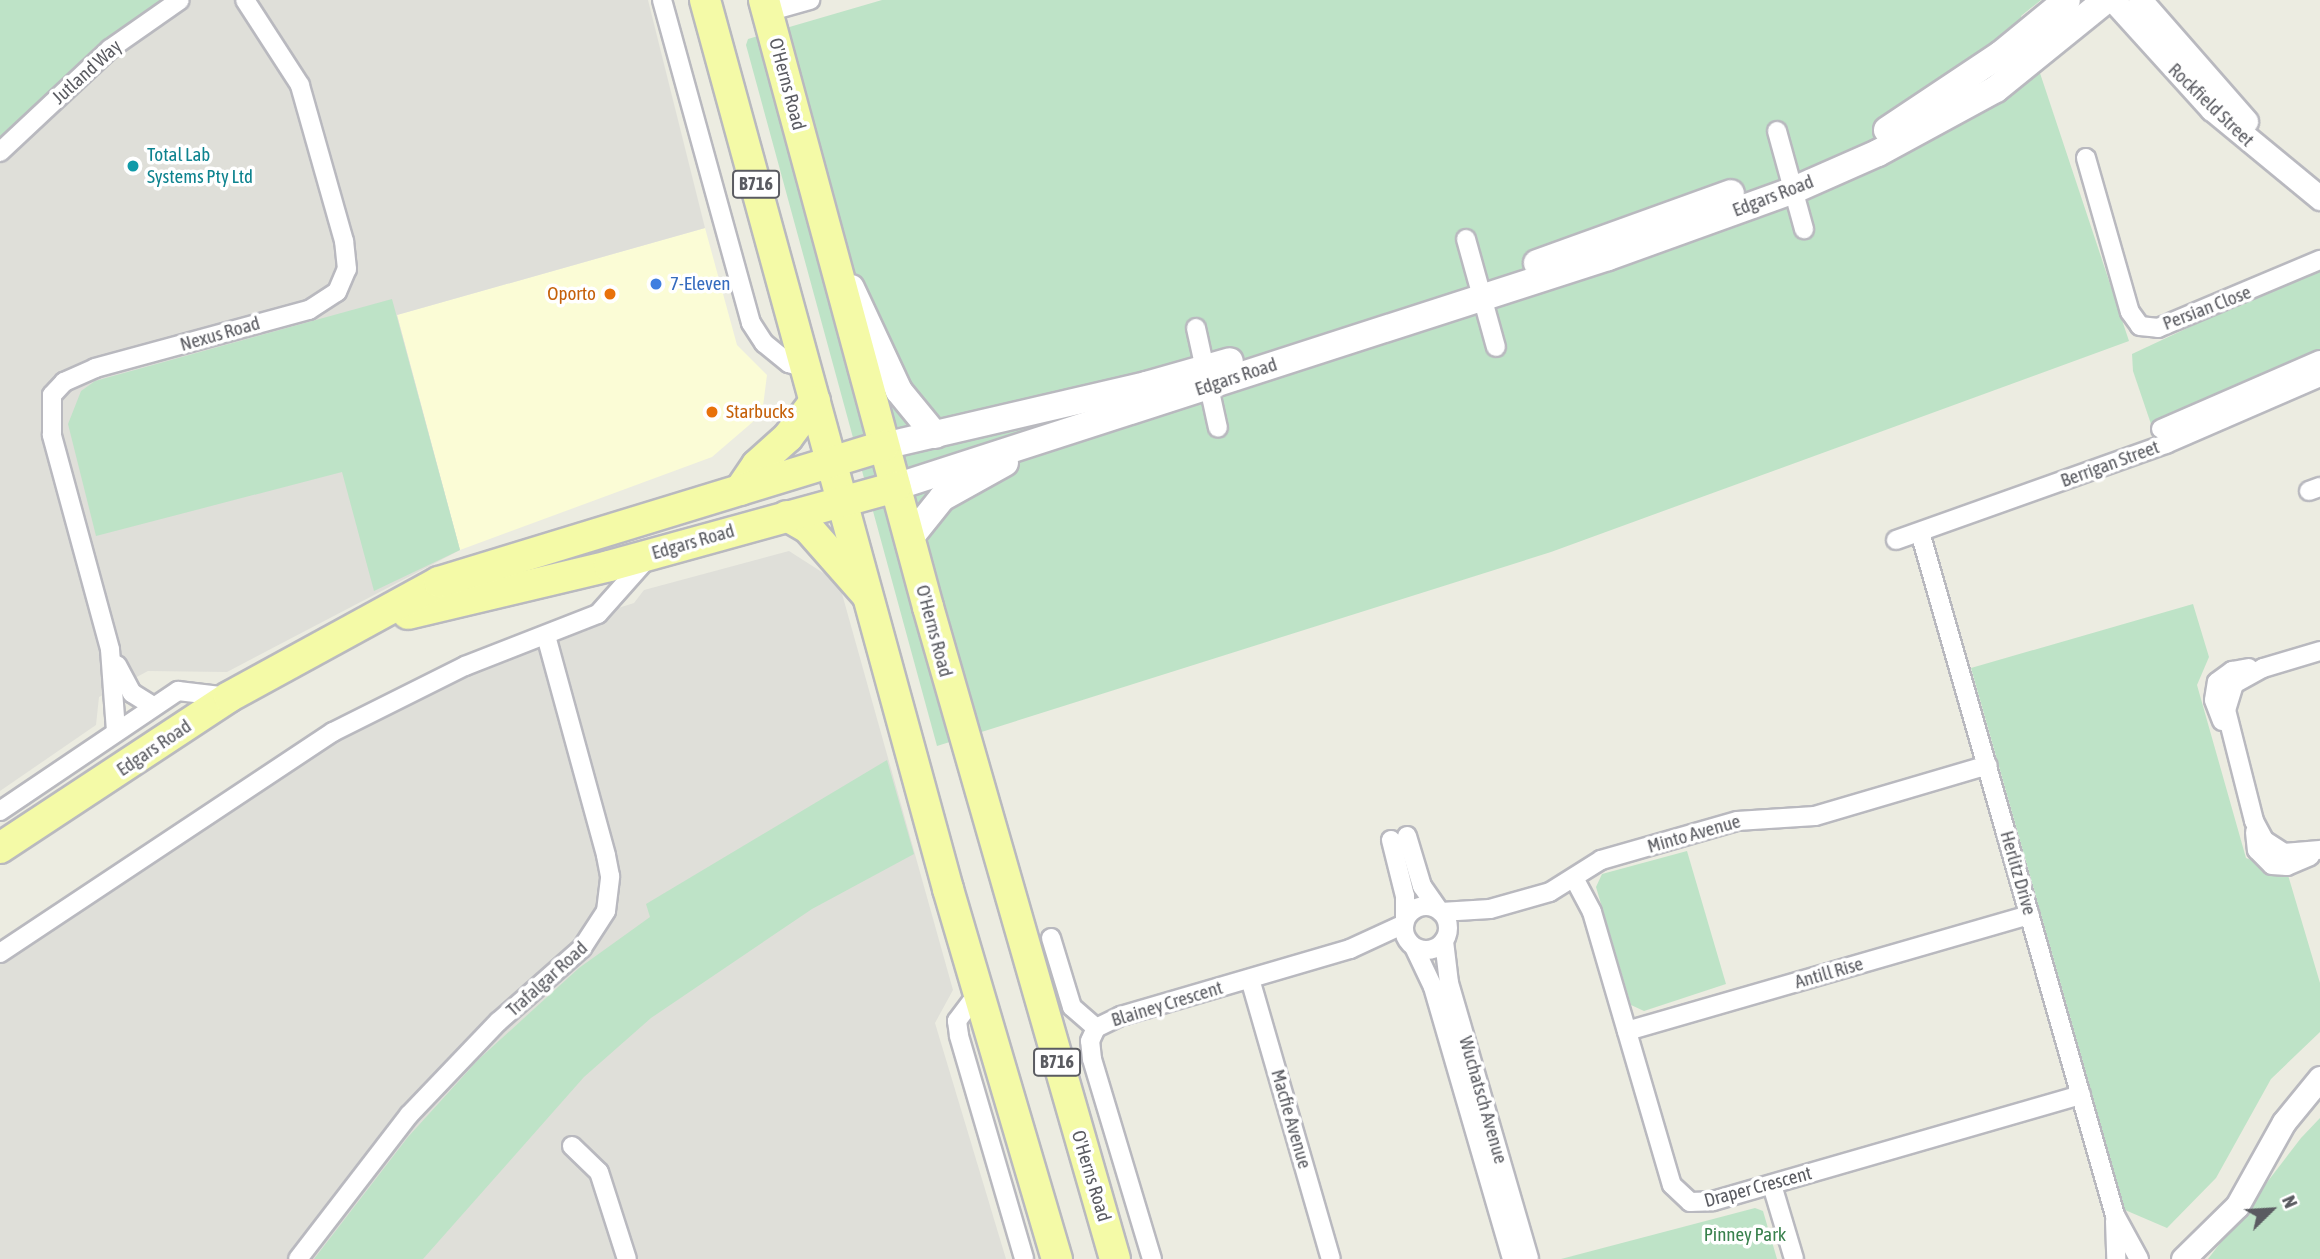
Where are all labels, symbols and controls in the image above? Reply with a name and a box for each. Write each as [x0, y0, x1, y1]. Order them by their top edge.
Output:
street label: Jutland Way [48, 35, 126, 109]
street label: O'Herns Road [764, 36, 810, 132]
street label: Rockfield Street [2163, 59, 2259, 151]
place label: Total Lab Systems Pty Ltd [147, 144, 253, 188]
marker: Total Lab Systems Pty Ltd [125, 158, 141, 174]
road number: B716 [732, 169, 780, 198]
street label: Edgars Road [1729, 170, 1817, 222]
place label: 7-Eleven [670, 273, 731, 295]
marker: 7-Eleven [648, 276, 664, 292]
street label: Persian Close [2160, 281, 2254, 335]
place label: Oporto [547, 283, 596, 305]
marker: Oporto [602, 286, 618, 302]
street label: Nexus Road [177, 312, 263, 356]
street label: Edgars Road [1192, 353, 1280, 401]
place label: Starbucks [726, 401, 794, 423]
marker: Starbucks [704, 404, 720, 420]
street label: Berrigan Street [2058, 436, 2162, 492]
street label: Edgars Road [649, 519, 737, 565]
street label: O'Herns Road [911, 583, 957, 679]
street label: Edgars Road [112, 715, 196, 781]
street label: Minto Avenue [1645, 810, 1743, 858]
street label: Herlitz Drive [1995, 828, 2041, 918]
street label: Trafalgar Road [502, 937, 592, 1021]
street label: Antill Rise [1792, 952, 1866, 994]
street label: Blainey Crescent [1109, 976, 1225, 1032]
street label: Wuchatsch Avenue [1454, 1034, 1512, 1166]
road number: B716 [1032, 1048, 1082, 1077]
street label: Macfie Avenue [1266, 1067, 1316, 1171]
street label: O'Herns Road [1066, 1128, 1116, 1224]
street label: Draper Crescent [1702, 1162, 1814, 1212]
north arrow [2236, 1175, 2306, 1245]
text: N [2278, 1192, 2303, 1211]
park label: Pinney Park [1704, 1224, 1786, 1246]

